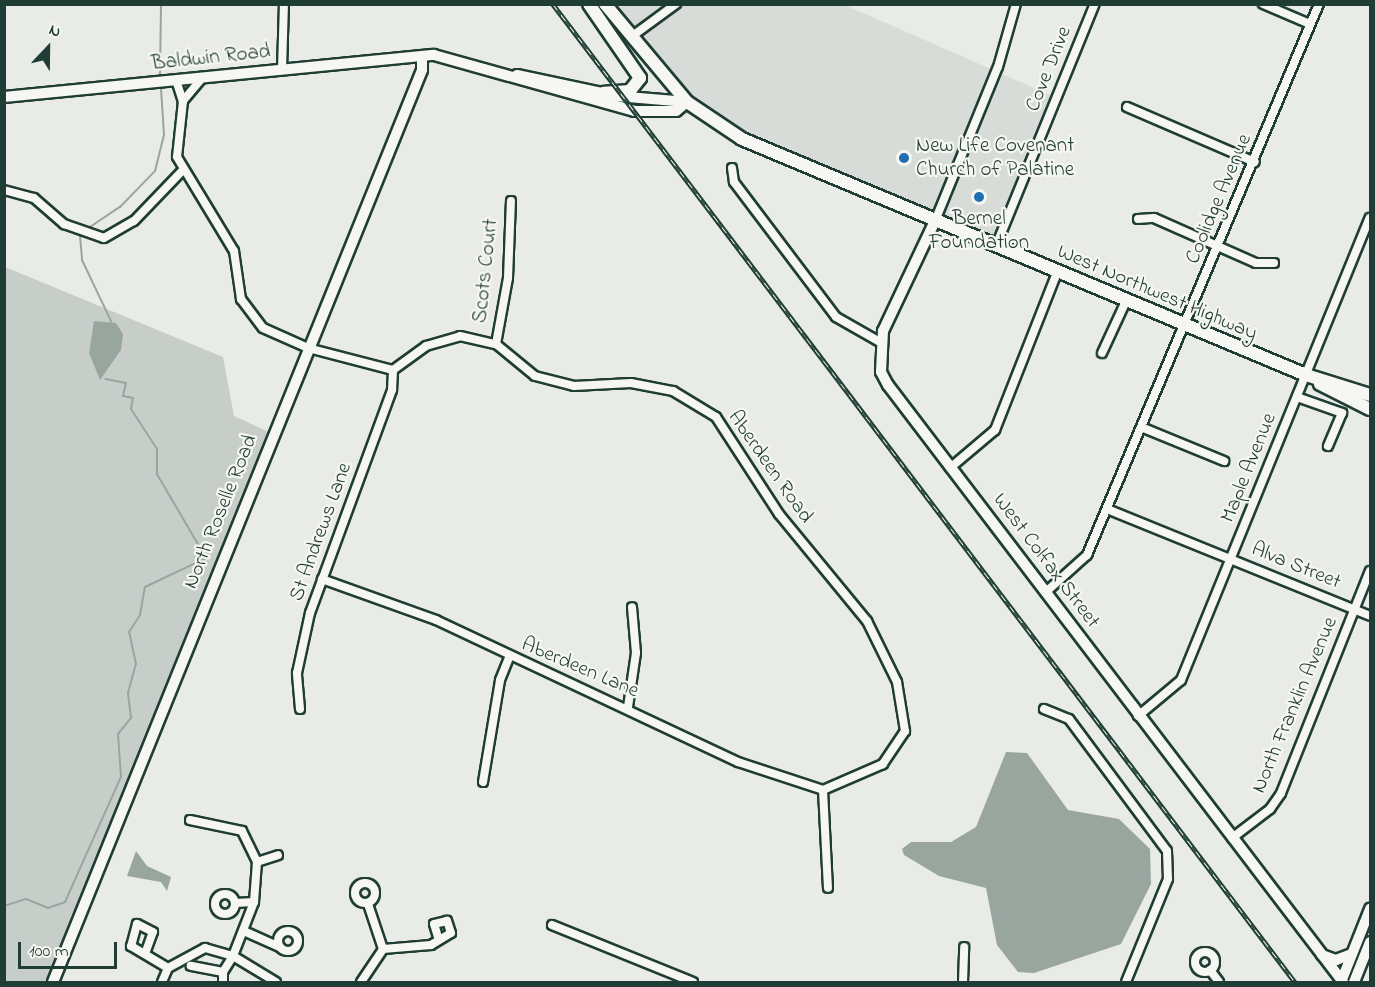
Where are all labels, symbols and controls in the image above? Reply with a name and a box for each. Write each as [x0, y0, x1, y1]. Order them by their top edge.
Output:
north arrow [18, 18, 78, 78]
text: N [45, 18, 64, 44]
street label: Cove Drive [1021, 23, 1077, 115]
street label: Baldwin Road [150, 39, 272, 77]
street label: Coolidge Avenue [1180, 130, 1258, 268]
place label: New Life Covenant Church of Palatine [916, 133, 1074, 183]
marker: New Life Covenant Church of Palatine [897, 151, 911, 165]
marker: Bernel Foundation [972, 190, 986, 204]
place label: Bernel Foundation [929, 206, 1029, 256]
street label: Scots Court [468, 218, 504, 324]
street label: West Northwest Highway [1053, 239, 1261, 347]
street label: Aberdeen Road [722, 406, 818, 528]
street label: Maple Avenue [1216, 410, 1282, 526]
street label: North Roselle Road [179, 431, 263, 593]
street label: St Andrews Lane [284, 459, 358, 605]
street label: West Colfax Street [987, 488, 1105, 634]
street label: Alva Street [1248, 537, 1344, 595]
street label: North Franklin Avenue [1246, 613, 1344, 797]
street label: Aberdeen Lane [518, 632, 642, 704]
scale bar [21, 930, 120, 968]
text: 100 m [29, 939, 69, 965]

